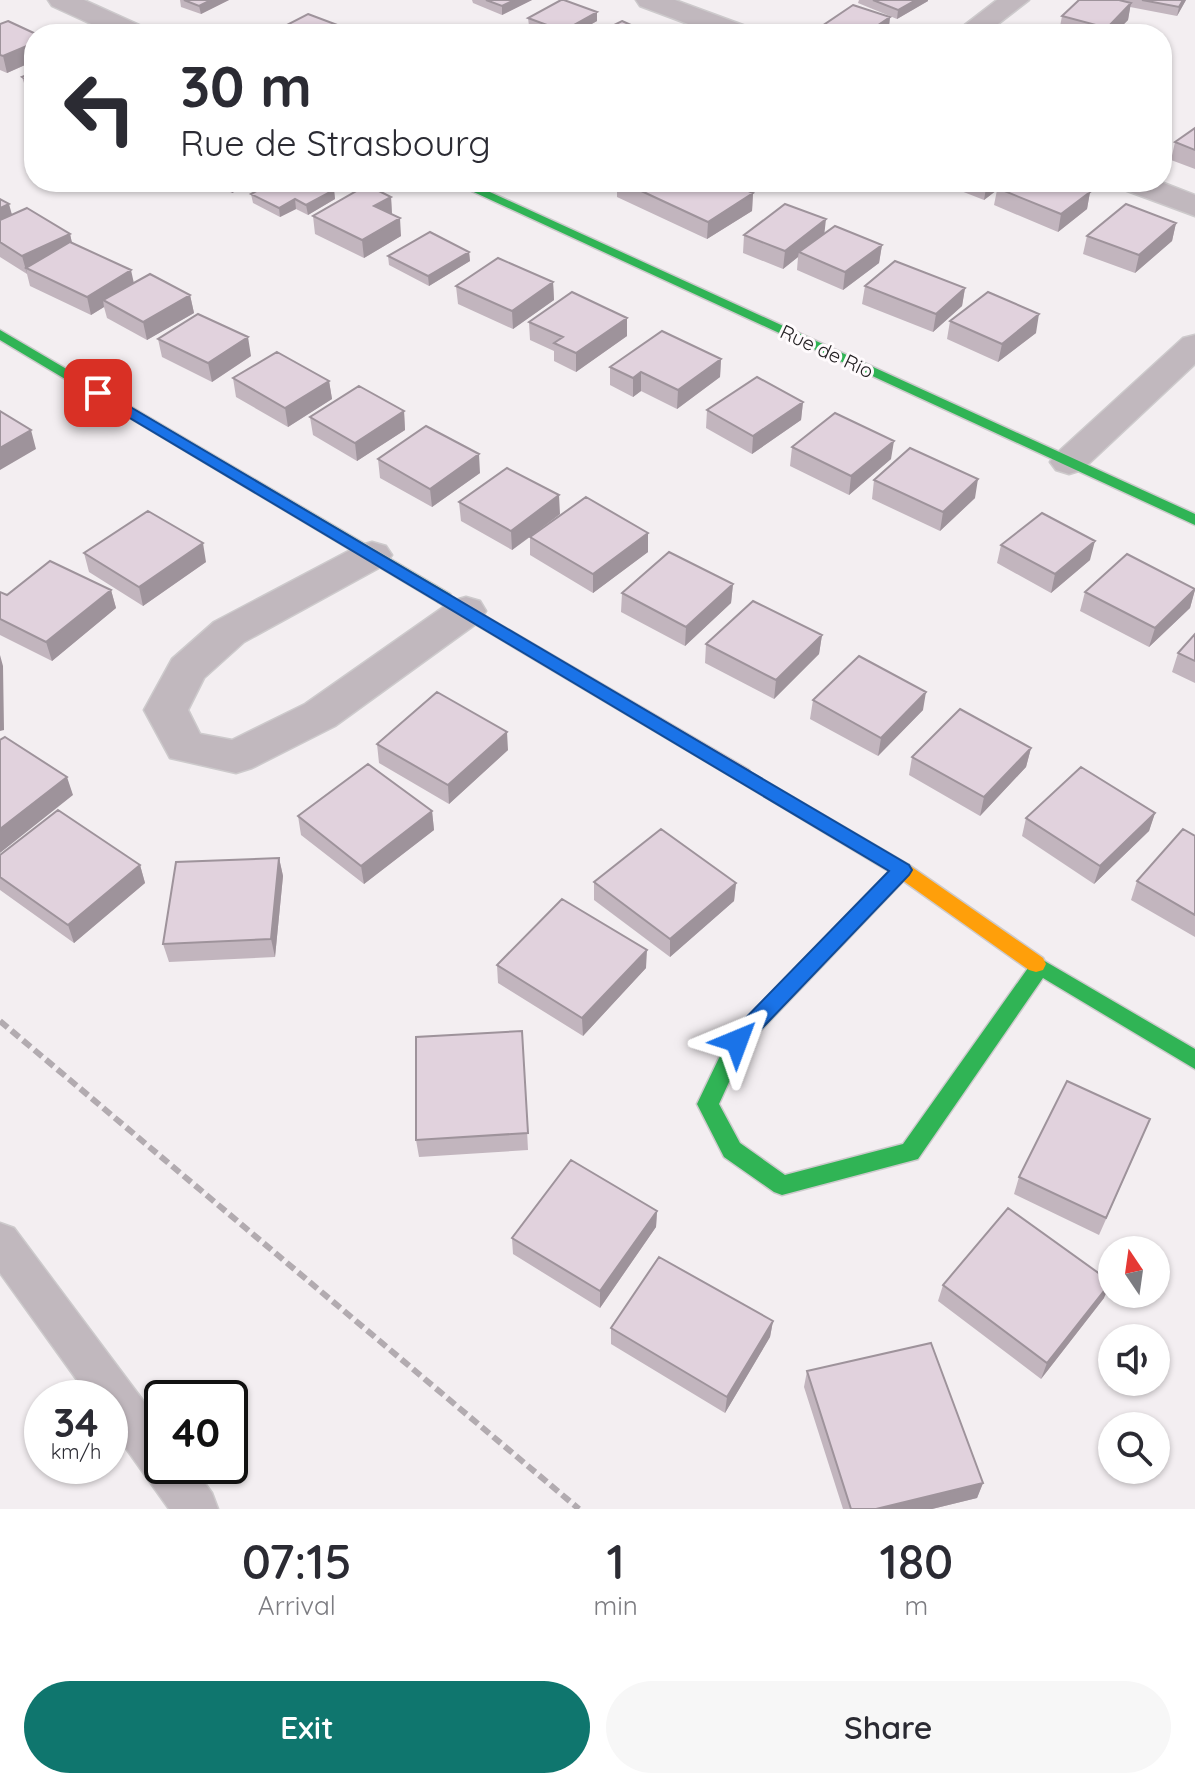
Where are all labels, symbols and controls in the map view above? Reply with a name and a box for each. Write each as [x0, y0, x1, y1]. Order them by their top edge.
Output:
text: 30 m [180, 51, 312, 121]
icon: left [48, 56, 152, 160]
text: Rue de Strasbourg [180, 120, 491, 165]
street label: Rue de Rio [776, 319, 878, 383]
pin [64, 359, 132, 427]
icon: arrive [76, 371, 120, 415]
position arrow [695, 999, 779, 1083]
north arrow [1098, 1236, 1170, 1308]
map controls [1098, 1236, 1170, 1484]
button: sound [1098, 1324, 1170, 1396]
speed limit sign: 40 [144, 1380, 248, 1484]
text: 34 [54, 1397, 99, 1447]
button: search [1098, 1412, 1170, 1484]
text: km/h [51, 1439, 101, 1464]
text: 07:15 [242, 1531, 352, 1591]
text: 1 [606, 1531, 625, 1591]
text: 180 [880, 1531, 953, 1591]
text: Arrival [258, 1589, 336, 1622]
text: min [594, 1589, 638, 1622]
text: m [905, 1589, 928, 1622]
button: Exit [24, 1681, 590, 1773]
button: Share [606, 1681, 1171, 1773]

